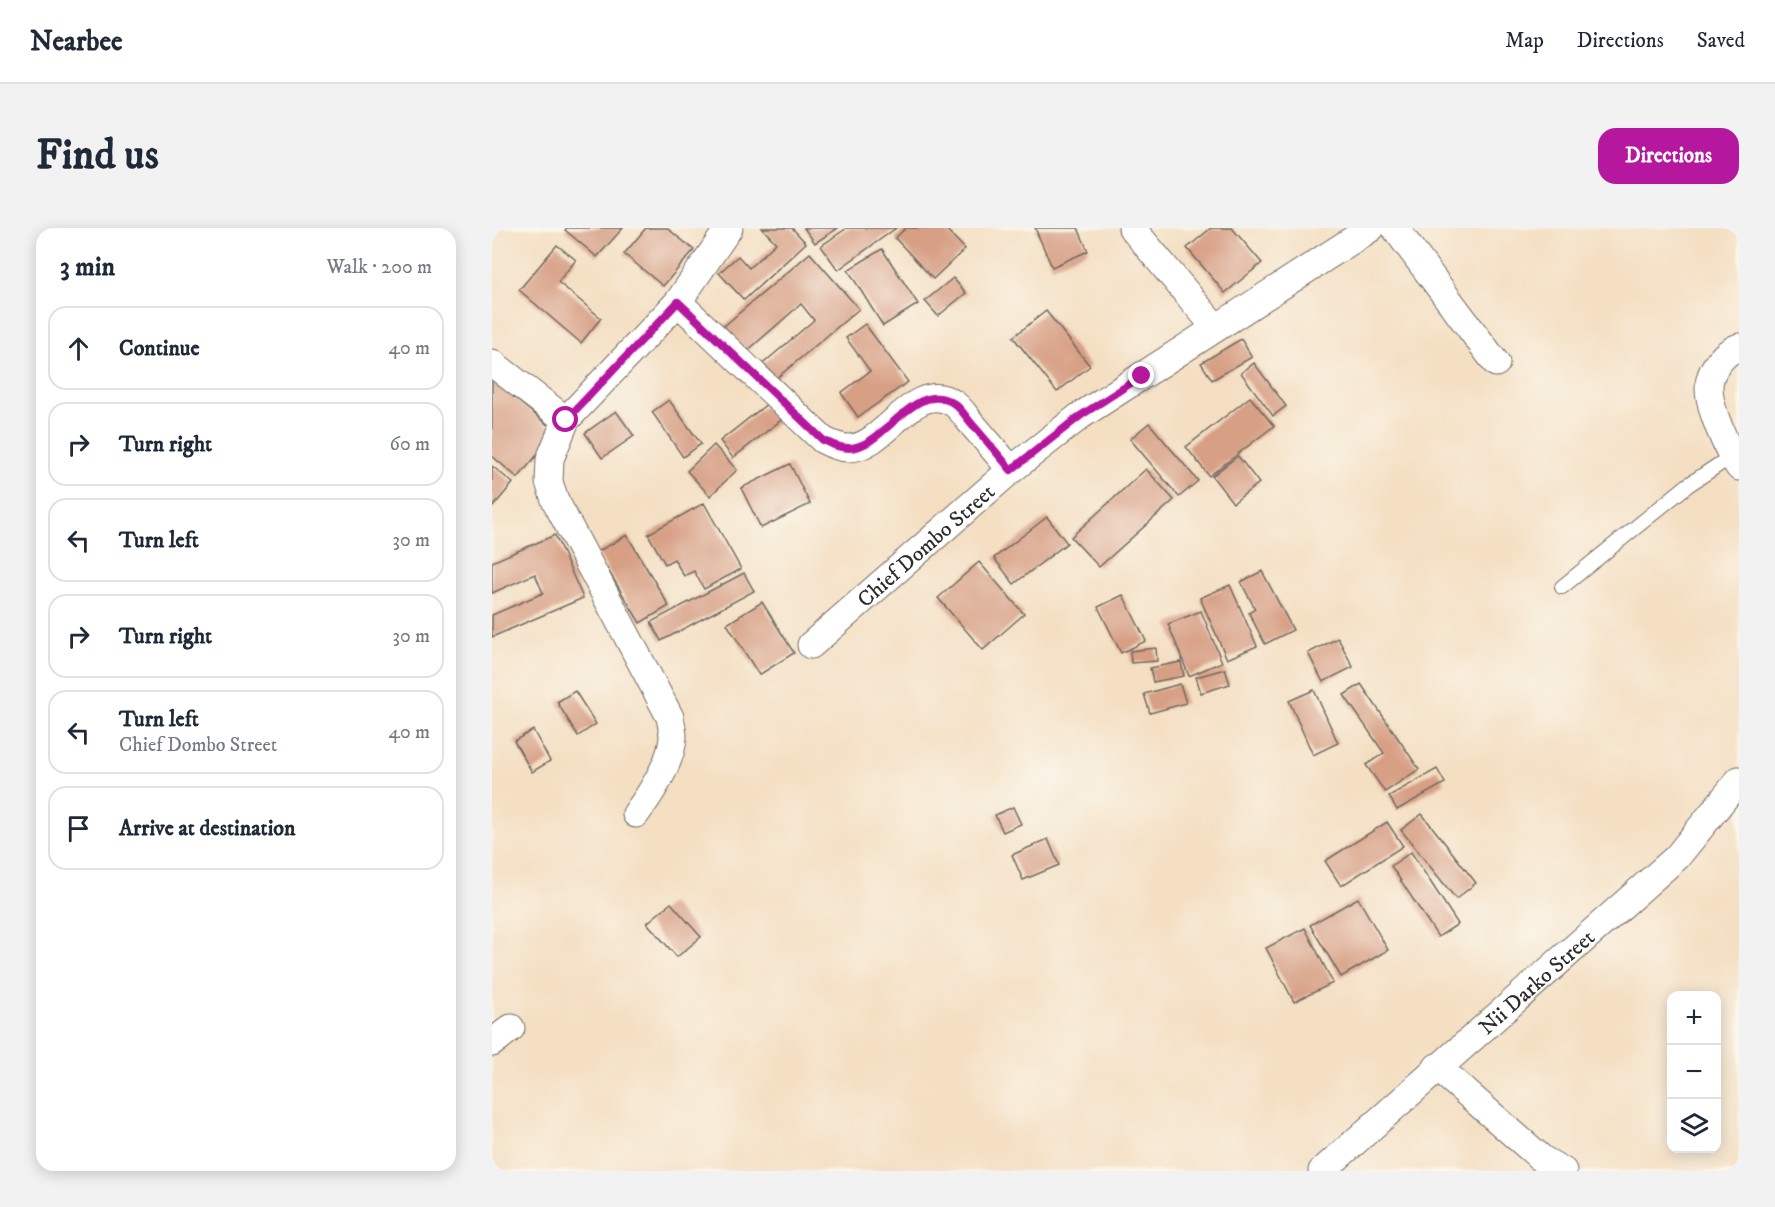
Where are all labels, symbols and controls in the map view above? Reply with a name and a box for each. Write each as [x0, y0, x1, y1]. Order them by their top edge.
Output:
text: Nearbee [30, 24, 123, 59]
text: Map [1505, 28, 1544, 54]
text: Directions [1577, 28, 1664, 54]
text: Saved [1697, 28, 1745, 54]
button: Directions [1598, 128, 1739, 184]
text: Find us [36, 130, 159, 182]
text: 3 min [60, 251, 115, 284]
text: Walk · 200 m [326, 255, 432, 280]
icon: ahead [62, 332, 95, 365]
text: Continue [119, 335, 200, 362]
text: 40 m [388, 336, 430, 361]
route end [1128, 362, 1154, 388]
route start [552, 406, 578, 432]
icon: right [62, 428, 95, 461]
text: Turn right [119, 431, 212, 458]
text: 60 m [390, 432, 430, 457]
street label: Chief Dombo Street [852, 479, 1001, 614]
icon: left [62, 524, 95, 557]
text: Turn left [119, 527, 199, 554]
text: 30 m [392, 528, 430, 553]
icon: right [62, 620, 95, 653]
text: Turn right [119, 623, 212, 650]
text: 30 m [392, 624, 430, 649]
text: Turn left [119, 706, 199, 733]
icon: left [62, 716, 95, 749]
text: 40 m [388, 720, 430, 745]
text: Chief Dombo Street [119, 733, 277, 758]
icon: arrive [62, 812, 95, 845]
text: Arrive at destination [119, 815, 296, 842]
street label: Nii Darko Street [1474, 924, 1601, 1041]
map controls [1667, 991, 1721, 1153]
button: + [1667, 991, 1721, 1045]
button: − [1667, 1045, 1721, 1099]
button: layers [1667, 1099, 1721, 1153]

